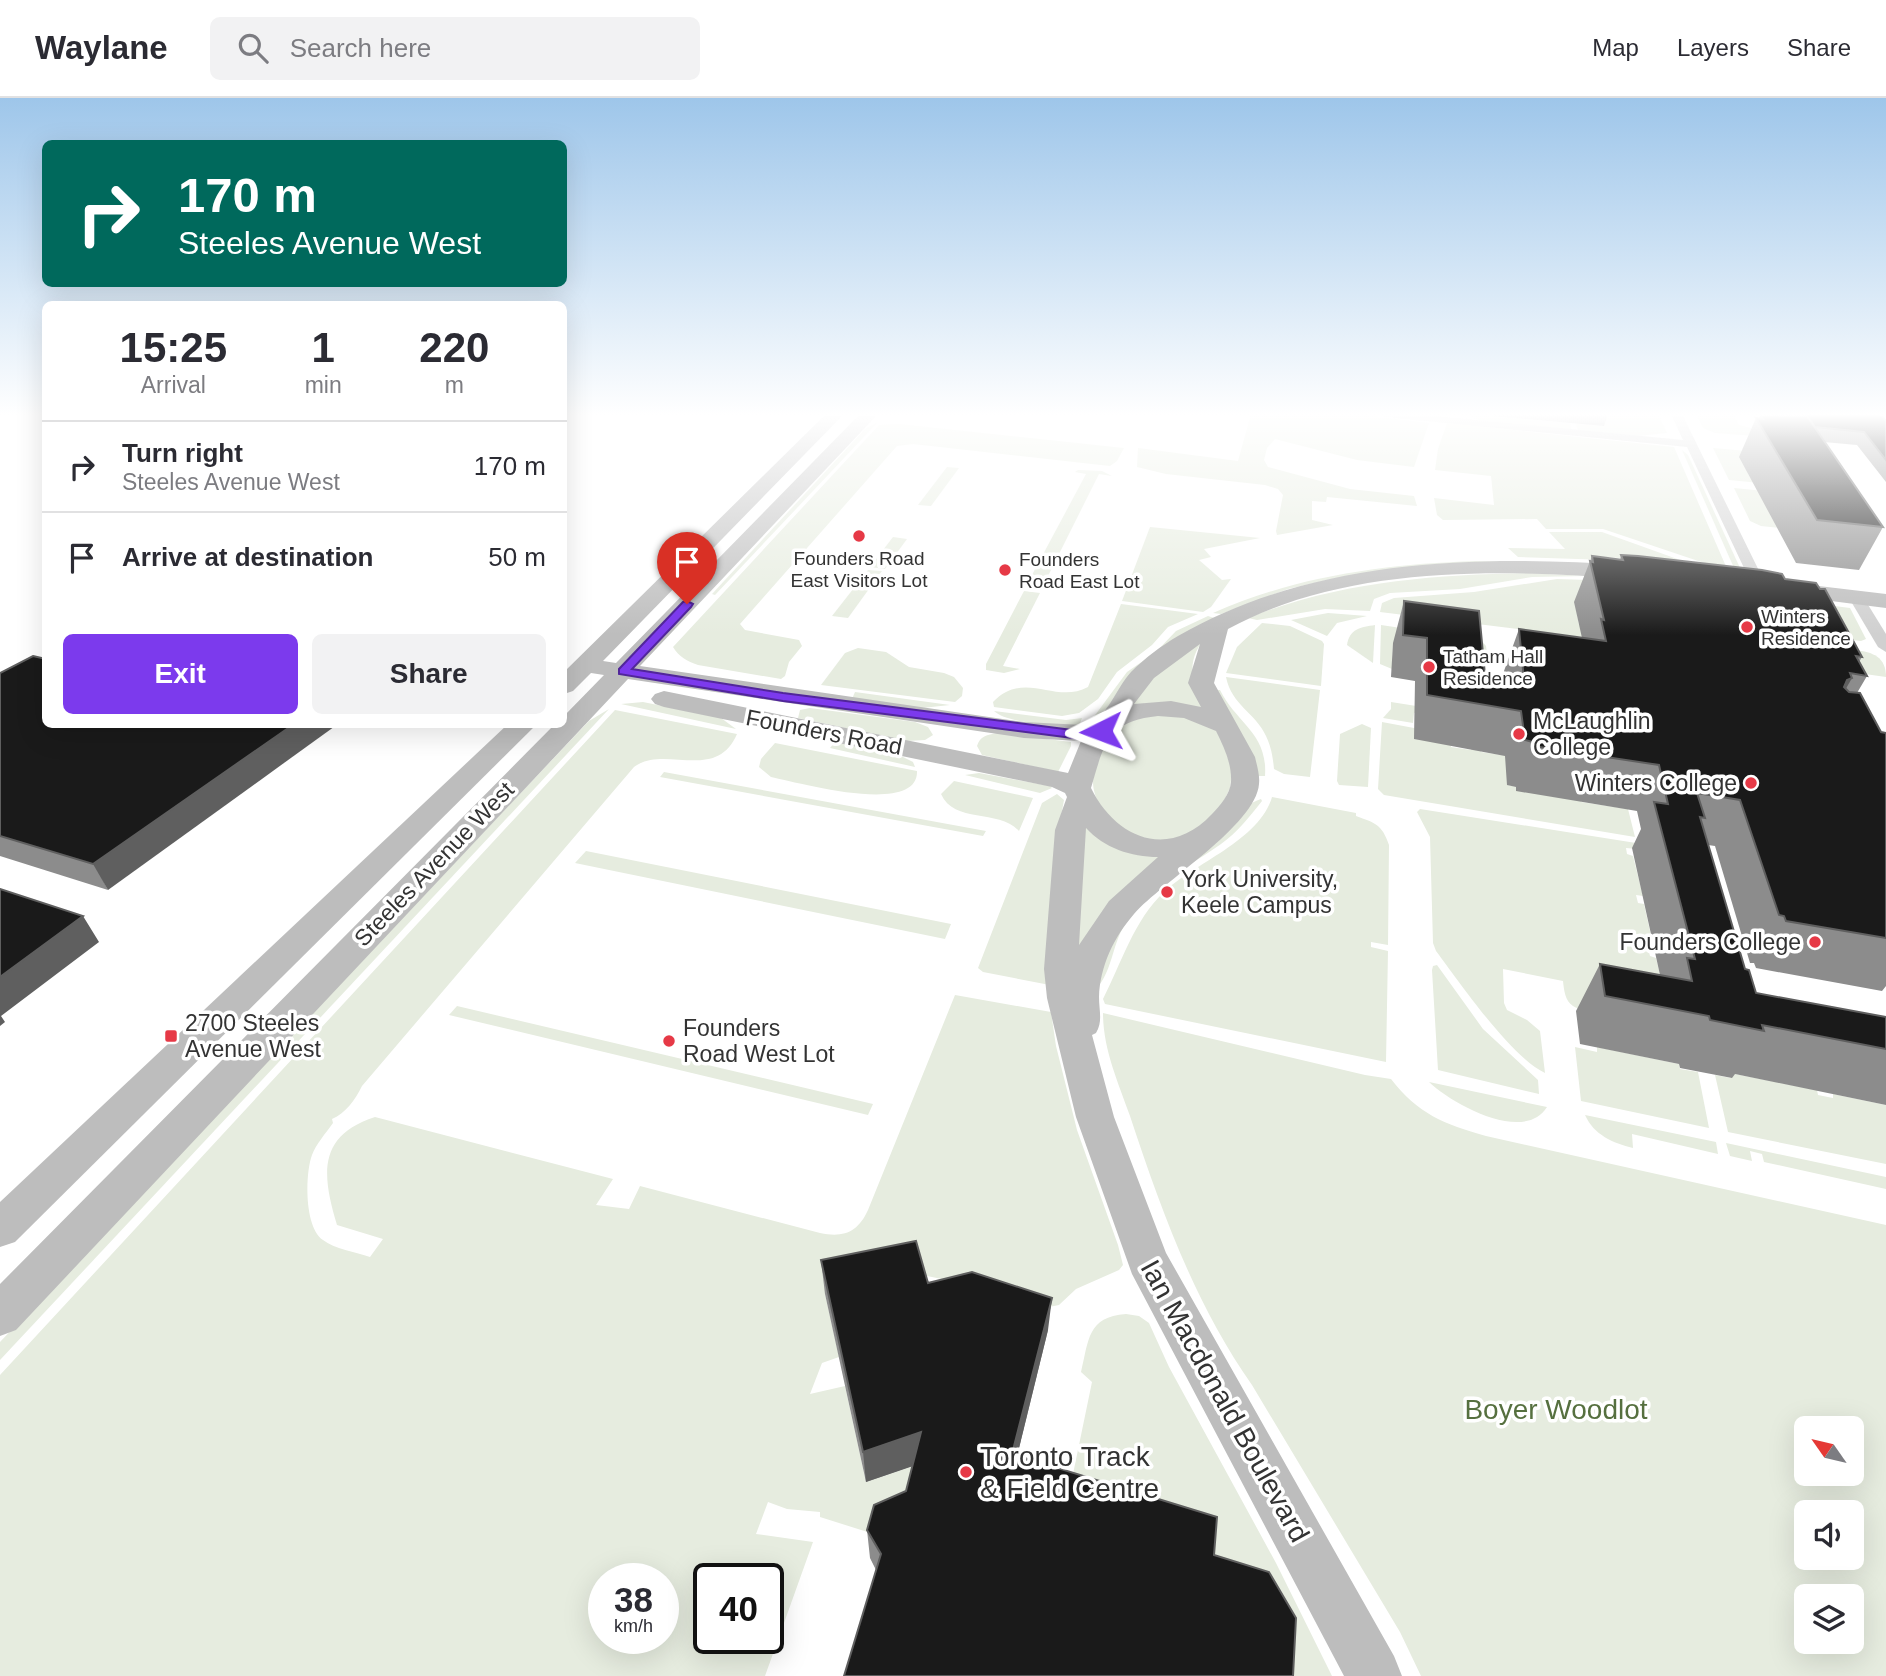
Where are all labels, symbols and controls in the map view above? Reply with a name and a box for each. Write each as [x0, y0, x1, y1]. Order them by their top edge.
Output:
search box [210, 17, 700, 80]
text: Waylane [35, 29, 168, 66]
icon: search [234, 29, 272, 67]
text: Search here [290, 33, 431, 63]
text: Map [1592, 34, 1639, 61]
text: Layers [1677, 34, 1749, 61]
text: Share [1787, 34, 1851, 61]
icon: right [63, 168, 154, 259]
text: 170 m [178, 168, 317, 222]
text: Steeles Avenue West [178, 225, 481, 261]
text: 15:25 [120, 324, 227, 371]
text: 1 [311, 324, 335, 371]
text: 220 [419, 324, 489, 371]
text: Arrival [141, 372, 206, 398]
text: min [305, 372, 342, 398]
text: m [445, 372, 464, 398]
text: Turn right [122, 438, 243, 468]
icon: right [63, 448, 101, 486]
text: 170 m [474, 451, 546, 481]
text: Steeles Avenue West [122, 469, 340, 495]
marker: Founders Road East Visitors Lot [851, 528, 867, 544]
pin [657, 532, 717, 604]
icon: arrive [63, 539, 101, 577]
text: Arrive at destination [122, 542, 373, 572]
text: 50 m [488, 542, 546, 572]
icon: arrive [668, 543, 706, 581]
place label: Founders Road East Visitors Lot [791, 548, 928, 591]
place label: Founders Road East Lot [1019, 549, 1140, 592]
marker: Founders Road East Lot [997, 562, 1013, 578]
place label: Winters Residence [1761, 606, 1851, 649]
marker: Winters Residence [1739, 619, 1755, 635]
button: Exit [63, 634, 298, 714]
button: Share [312, 634, 546, 714]
place label: Tatham Hall Residence [1443, 646, 1543, 689]
marker: Tatham Hall Residence [1421, 659, 1437, 675]
position arrow [1064, 694, 1138, 768]
street label: Founders Road [744, 704, 904, 760]
place label: McLaughlin College [1533, 708, 1651, 760]
marker: McLaughlin College [1511, 726, 1527, 742]
place label: Winters College [1575, 770, 1737, 796]
marker: Winters College [1743, 775, 1759, 791]
street label: Steeles Avenue West [349, 776, 519, 951]
place label: York University, Keele Campus [1181, 866, 1338, 918]
marker: York University, Keele Campus [1159, 884, 1175, 900]
place label: Founders College [1619, 929, 1801, 955]
marker: Founders College [1807, 934, 1823, 950]
place label: 2700 Steeles Avenue West [185, 1010, 322, 1062]
place label: Founders Road West Lot [683, 1015, 835, 1067]
marker: 2700 Steeles Avenue West [163, 1028, 179, 1044]
marker: Founders Road West Lot [661, 1033, 677, 1049]
street label: Ian Macdonald Boulevard [1134, 1255, 1316, 1547]
park label: Boyer Woodlot [1464, 1394, 1648, 1425]
north arrow [1794, 1416, 1864, 1486]
map controls [1794, 1416, 1864, 1654]
place label: Toronto Track & Field Centre [980, 1441, 1159, 1504]
marker: Toronto Track & Field Centre [958, 1464, 974, 1480]
button: sound [1794, 1500, 1864, 1570]
speed limit sign: 40 [693, 1563, 784, 1654]
text: 38 [614, 1580, 653, 1619]
button: layers [1794, 1584, 1864, 1654]
text: km/h [614, 1616, 653, 1636]

